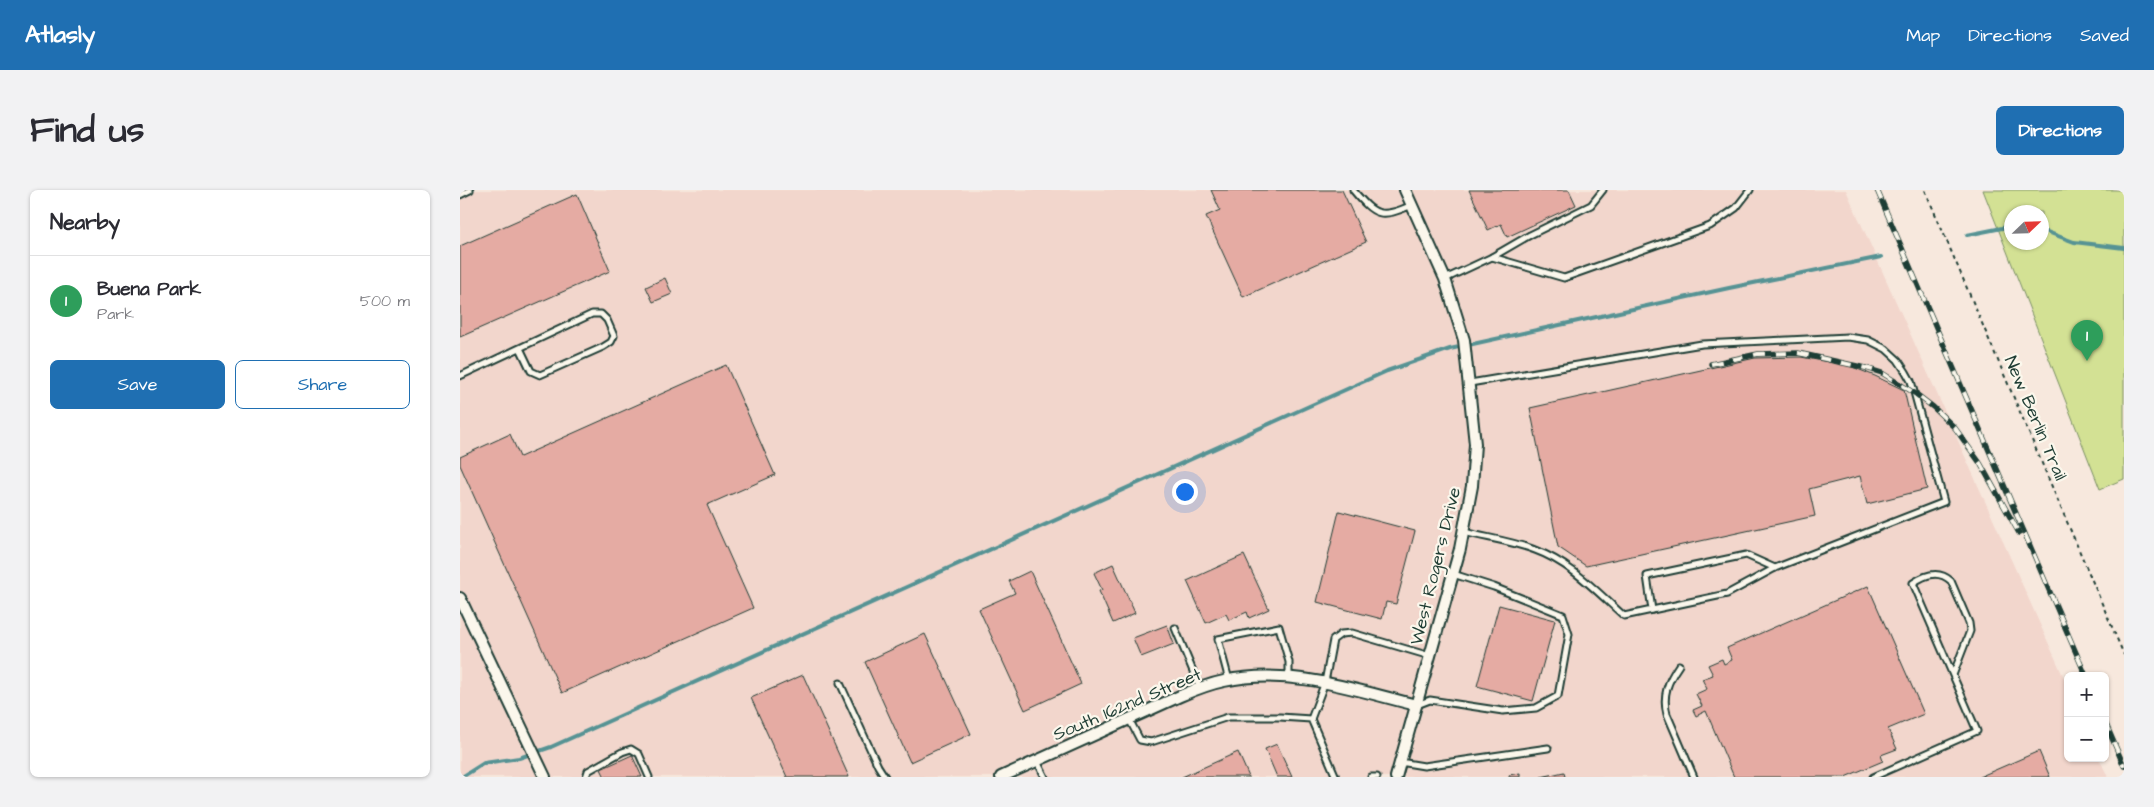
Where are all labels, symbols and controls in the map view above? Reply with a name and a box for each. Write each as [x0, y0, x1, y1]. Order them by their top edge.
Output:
text: Atlasly [25, 18, 95, 52]
text: Map [1906, 23, 1940, 48]
text: Directions [1968, 23, 2052, 48]
text: Saved [2080, 23, 2129, 48]
text: Find us [30, 106, 144, 155]
button: Directions [1996, 106, 2124, 155]
north arrow [2004, 205, 2049, 250]
text: Nearby [50, 208, 120, 237]
text: Buena Park [97, 276, 201, 303]
text: 1 [65, 290, 67, 312]
text: 500 m [360, 290, 410, 312]
text: Park [97, 303, 134, 325]
pin: 1 [2071, 320, 2103, 361]
street label: New Berlin Trail [1998, 352, 2073, 484]
button: Save [50, 360, 225, 409]
button: Share [235, 360, 410, 409]
your location [1172, 479, 1198, 505]
street label: West Rogers Drive [1404, 484, 1468, 648]
street label: South 162nd Street [1049, 662, 1206, 747]
map controls [2064, 672, 2109, 762]
button: + [2064, 672, 2109, 717]
button: − [2064, 717, 2109, 762]

